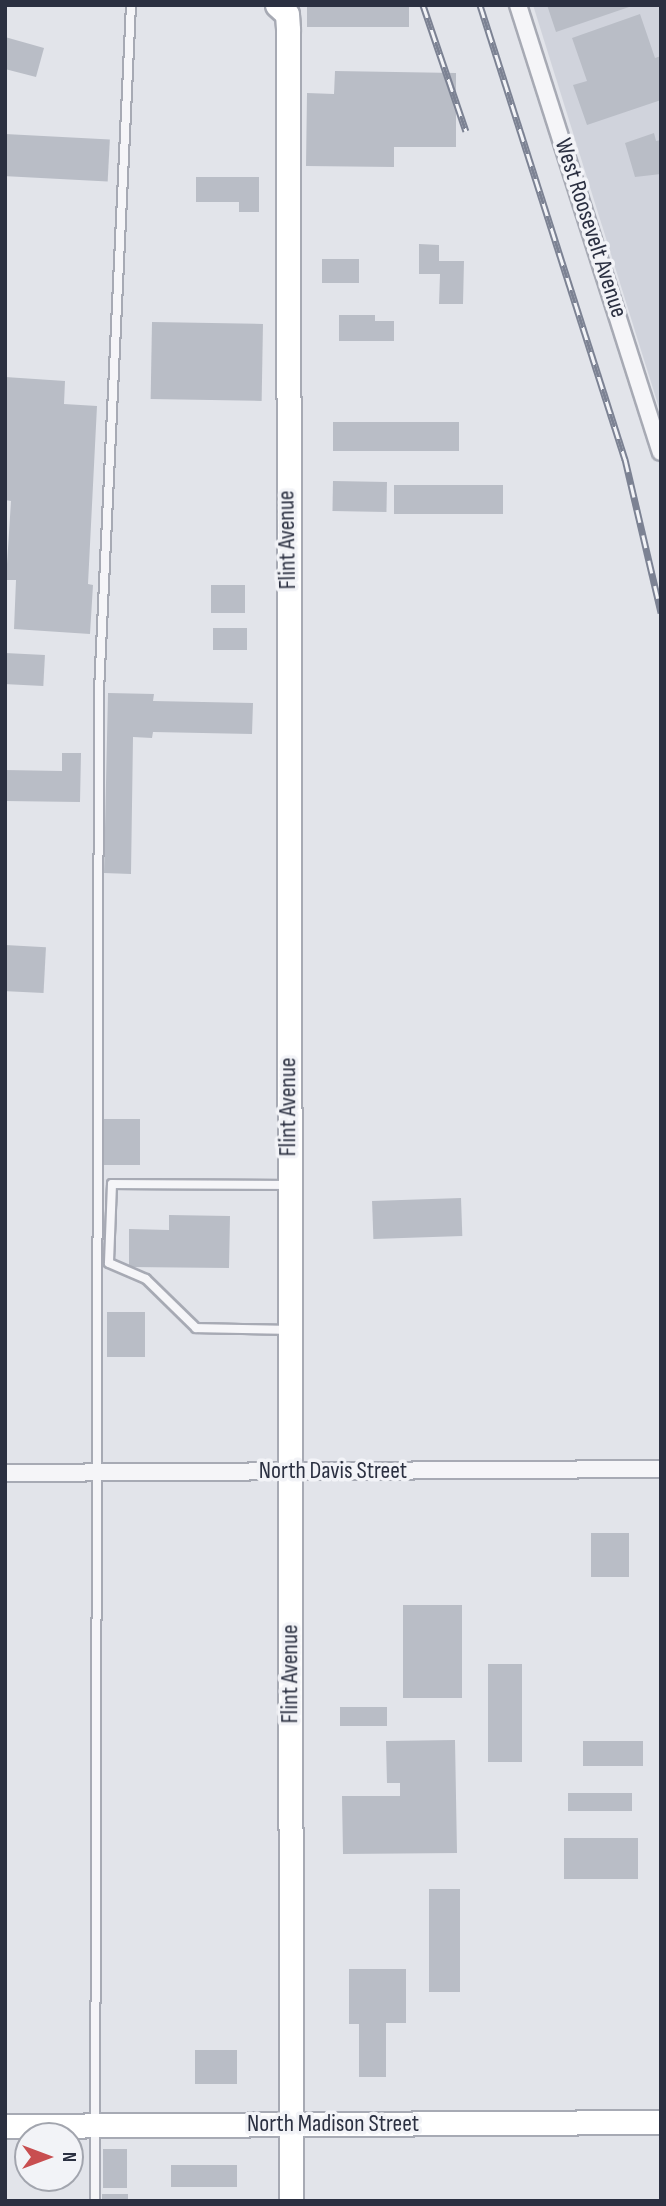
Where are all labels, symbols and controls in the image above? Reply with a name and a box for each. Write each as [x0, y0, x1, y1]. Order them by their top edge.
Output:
street label: West Roosevelt Avenue [548, 135, 634, 321]
street label: Flint Avenue [272, 490, 302, 590]
street label: Flint Avenue [274, 1058, 302, 1156]
street label: North Davis Street [259, 1457, 407, 1485]
street label: Flint Avenue [276, 1625, 304, 1723]
street label: North Madison Street [247, 2110, 419, 2138]
north arrow [14, 2122, 84, 2192]
text: N [57, 2152, 80, 2162]

